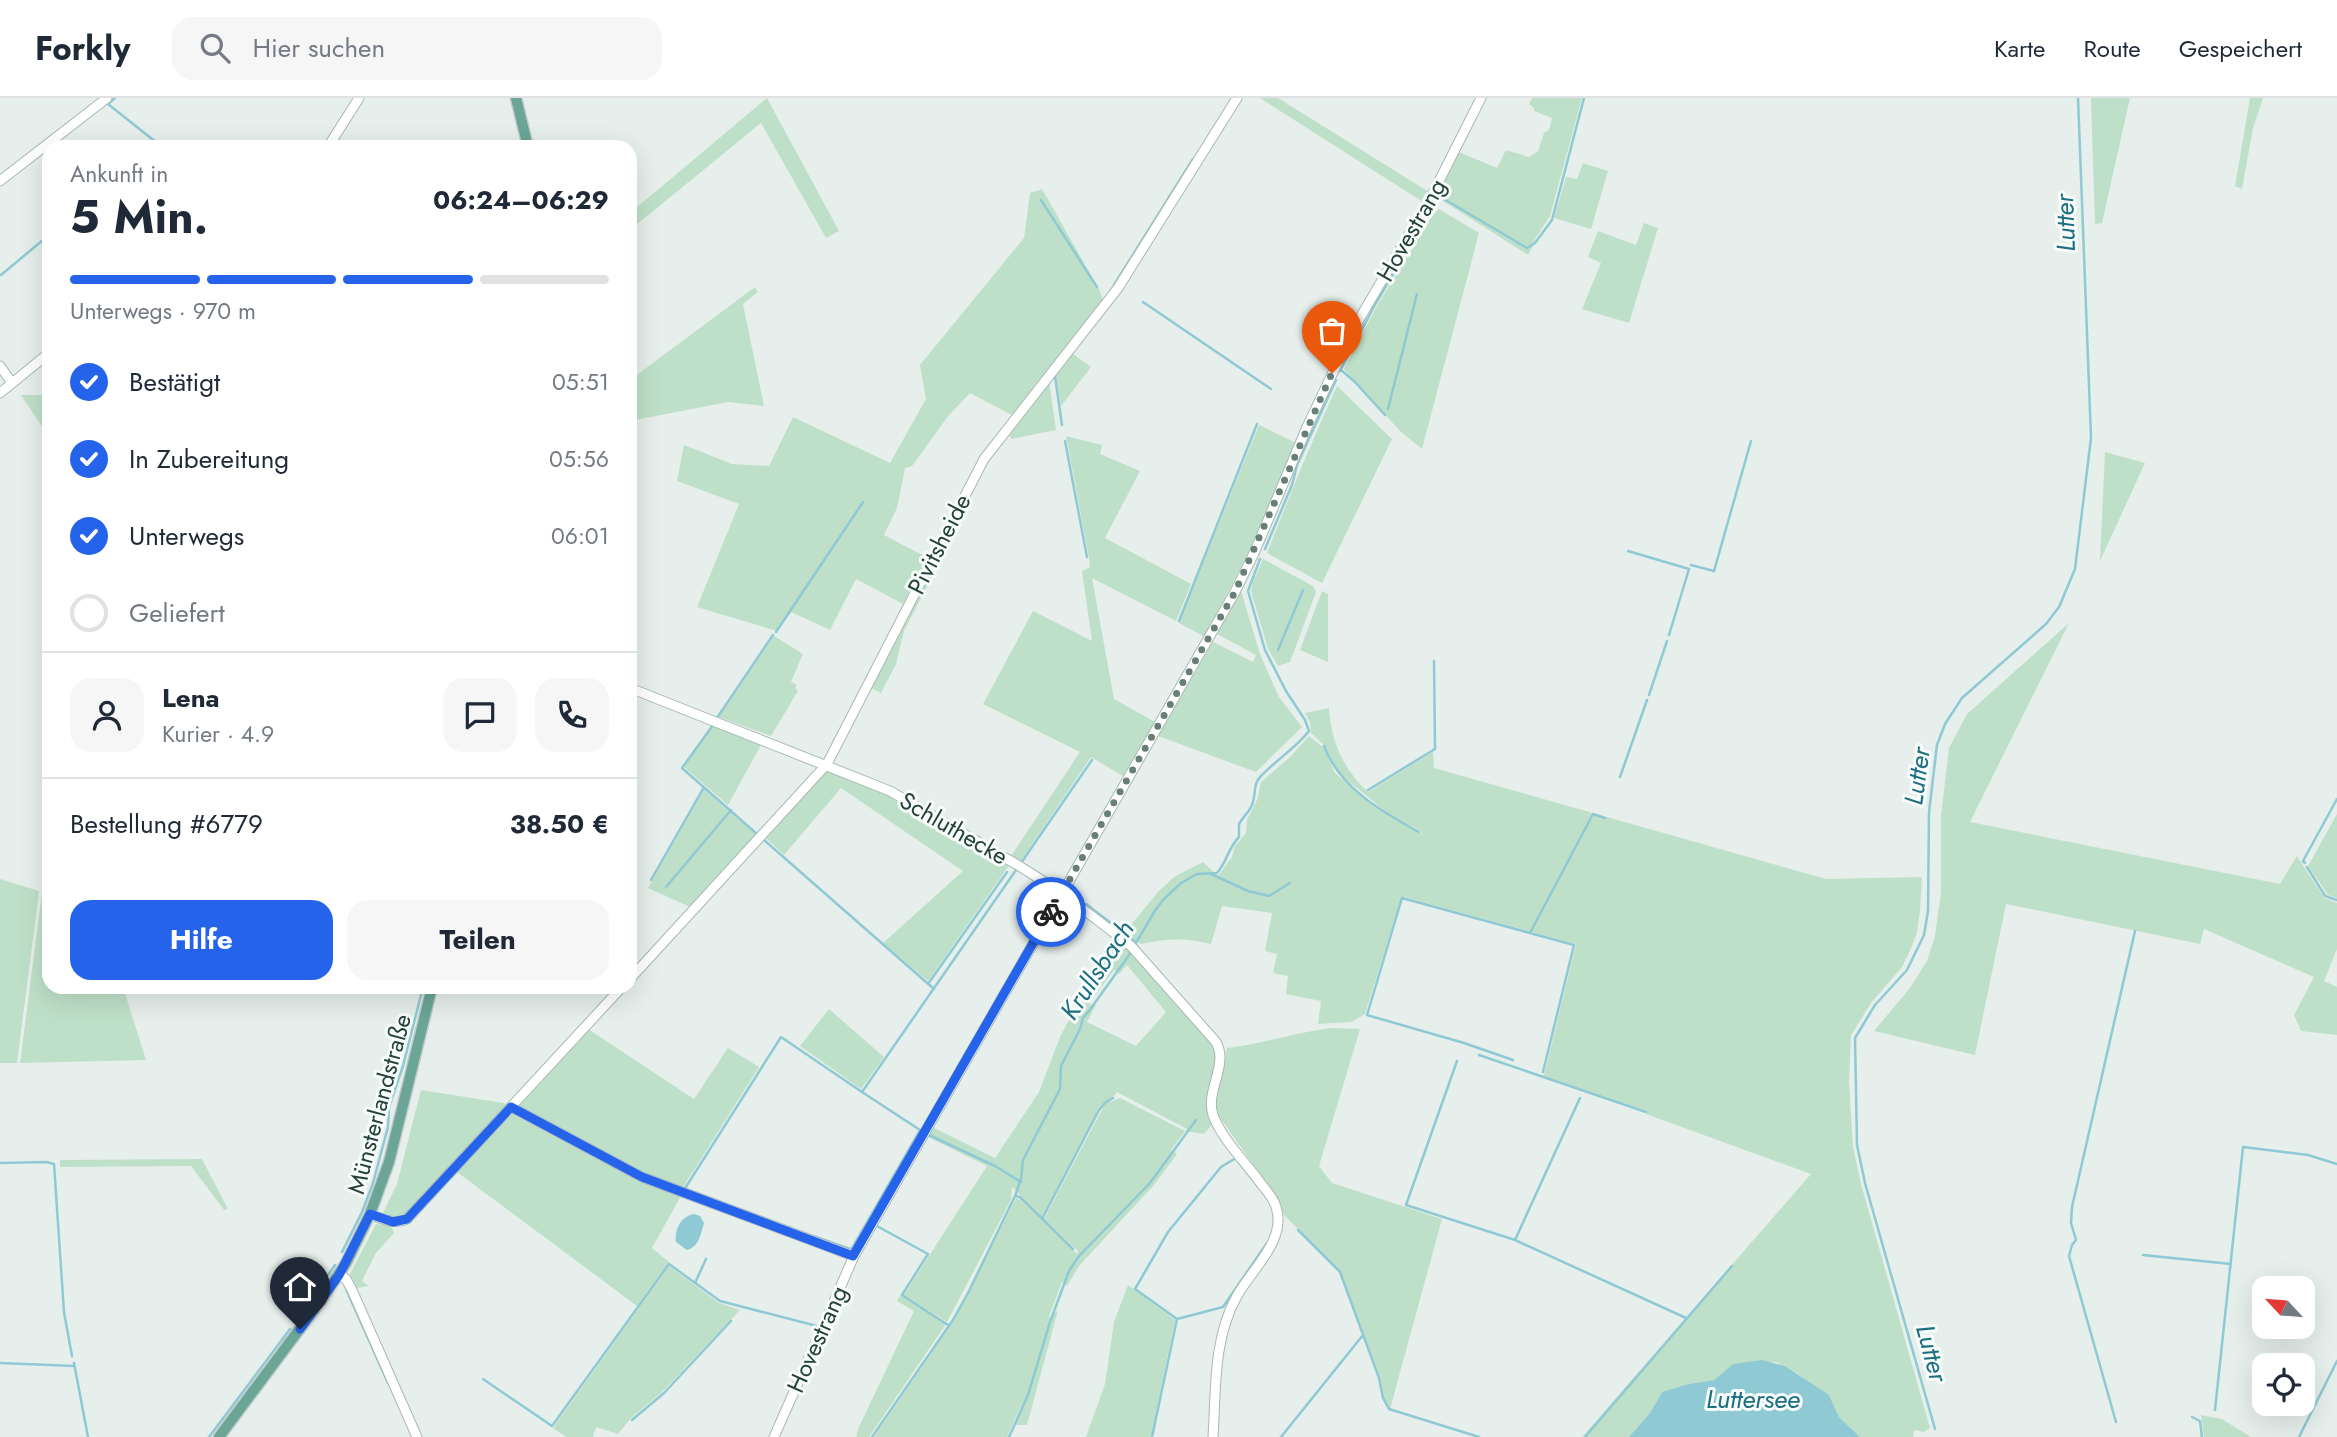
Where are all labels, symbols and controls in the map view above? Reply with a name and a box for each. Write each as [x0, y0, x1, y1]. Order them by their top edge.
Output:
search box [172, 17, 662, 80]
text: Forkly [35, 25, 130, 72]
icon: search [196, 29, 234, 67]
text: Hier suchen [252, 29, 385, 67]
text: Karte [1994, 31, 2045, 66]
text: Route [2083, 31, 2141, 66]
text: Gespeichert [2179, 31, 2302, 66]
text: Ankunft in [70, 157, 168, 191]
street label: Hovestrang [1367, 172, 1455, 288]
text: 06:24–06:29 [433, 181, 609, 219]
text: 5 Min. [70, 184, 208, 250]
water label: Lutter [2045, 192, 2085, 253]
text: Unterwegs · 970 m [70, 294, 256, 328]
pin [1302, 301, 1362, 373]
icon: bag [1313, 312, 1351, 350]
icon: check [70, 363, 108, 401]
text: Bestätigt [129, 363, 220, 401]
text: 05:51 [552, 365, 609, 399]
icon: check [70, 440, 108, 478]
text: In Zubereitung [129, 440, 289, 478]
text: 05:56 [549, 442, 609, 476]
street label: Pivitsheide [899, 488, 979, 600]
icon: check [70, 517, 108, 555]
text: Unterwegs [129, 517, 244, 555]
text: 06:01 [551, 519, 609, 553]
text: Geliefert [129, 594, 225, 632]
button: person [70, 678, 144, 752]
button: chat [443, 678, 517, 752]
button: phone [535, 678, 609, 752]
text: Lena [162, 679, 220, 717]
text: Kurier · 4.9 [162, 717, 274, 751]
water label: Lutter [1894, 743, 1940, 807]
street label: Schluthecke [893, 783, 1015, 873]
text: Bestellung #6779 [70, 805, 263, 843]
text: 38.50 € [510, 805, 609, 843]
courier [1016, 877, 1086, 947]
icon: bike [1032, 893, 1070, 931]
button: Hilfe [70, 900, 333, 980]
button: Teilen [347, 900, 609, 980]
water label: Krullsbach [1051, 913, 1143, 1027]
street label: Münsterlandstraße [338, 1010, 420, 1198]
pin [270, 1257, 330, 1329]
icon: home [281, 1268, 319, 1306]
north arrow [2252, 1276, 2315, 1339]
map controls [2252, 1276, 2315, 1416]
street label: Hovestrang [778, 1280, 856, 1398]
water label: Lutter [1906, 1320, 1958, 1387]
button: locate [2252, 1353, 2315, 1416]
water label: Luttersee [1706, 1380, 1800, 1418]

